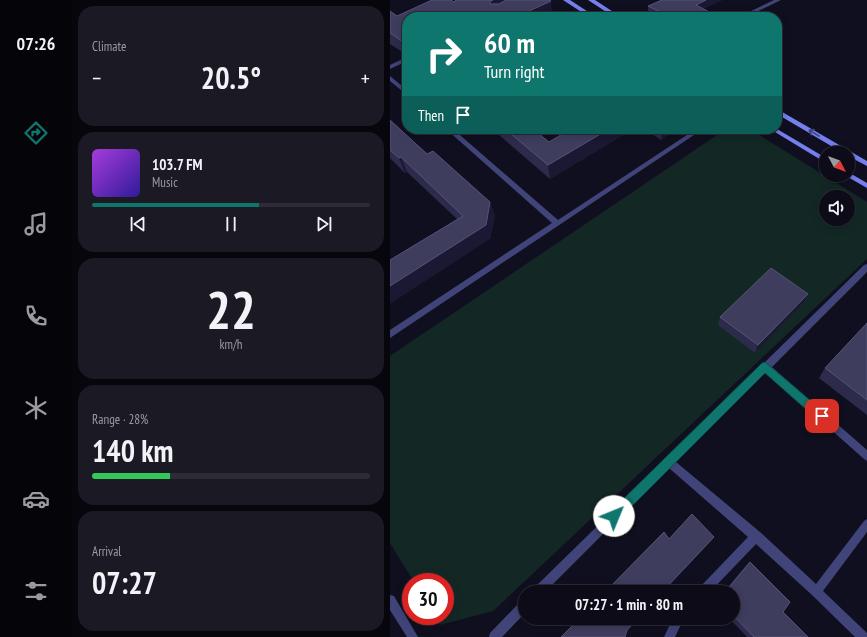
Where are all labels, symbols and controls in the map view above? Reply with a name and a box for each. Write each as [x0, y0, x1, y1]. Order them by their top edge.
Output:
text: 60 m [484, 24, 535, 61]
icon: right [418, 28, 470, 80]
text: 07:26 [17, 32, 55, 55]
text: Climate [92, 38, 126, 55]
text: 20.5° [201, 58, 261, 97]
text: Turn right [484, 60, 544, 83]
text: − [92, 64, 101, 92]
text: + [361, 64, 370, 92]
icon: arrive [452, 104, 474, 126]
text: Then [418, 106, 444, 125]
icon: directions [22, 119, 50, 147]
one-way arrow [809, 129, 820, 137]
north arrow [819, 146, 855, 182]
map controls [819, 146, 855, 226]
text: 103.7 FM [152, 155, 203, 174]
text: Music [152, 174, 178, 191]
button: sound [819, 190, 855, 226]
icon: music [22, 210, 50, 238]
icon: previous [127, 213, 149, 235]
icon: pause [220, 213, 242, 235]
icon: next [313, 213, 335, 235]
text: 22 [206, 276, 256, 343]
icon: phone [22, 302, 50, 330]
text: km/h [219, 336, 243, 353]
icon: climate [22, 394, 50, 422]
pin [805, 399, 839, 433]
icon: arrive [811, 405, 833, 427]
text: Range · 28% [92, 411, 148, 428]
text: 140 km [92, 431, 173, 470]
icon: car [22, 485, 50, 513]
position arrow [593, 495, 635, 537]
text: Arrival [92, 543, 121, 560]
text: 07:27 [92, 563, 157, 602]
speed limit sign: 30 [402, 573, 454, 625]
icon: filters [22, 577, 50, 605]
text: 07:27 · 1 min · 80 m [575, 595, 683, 614]

